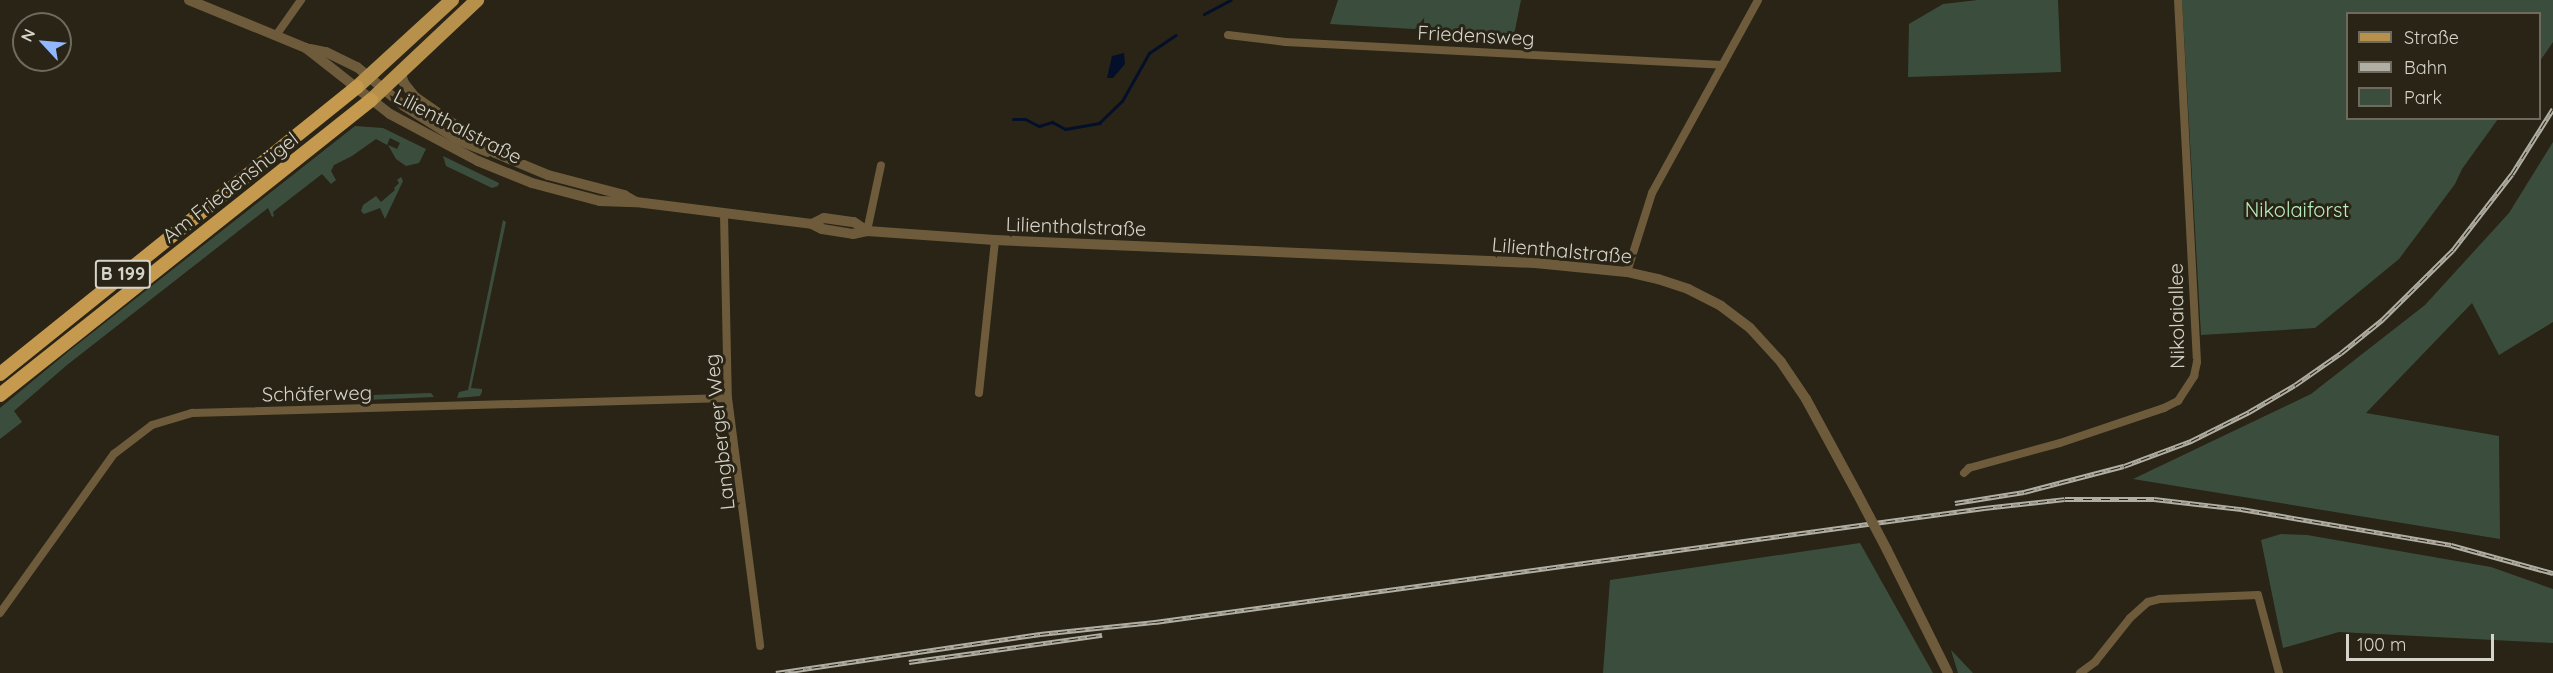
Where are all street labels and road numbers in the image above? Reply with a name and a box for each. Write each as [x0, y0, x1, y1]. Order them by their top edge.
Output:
street label: Friedensweg [1417, 20, 1535, 50]
street label: Lilienthalstraße [390, 83, 526, 169]
street label: Am Friedenshügel [157, 126, 303, 248]
street label: Lilienthalstraße [1005, 212, 1147, 240]
street label: Lilienthalstraße [1491, 232, 1633, 268]
road number: B 199 [94, 259, 152, 289]
street label: Nikolaiallee [2163, 263, 2189, 369]
street label: Langberger Weg [699, 353, 739, 511]
street label: Schäferweg [262, 380, 372, 406]

